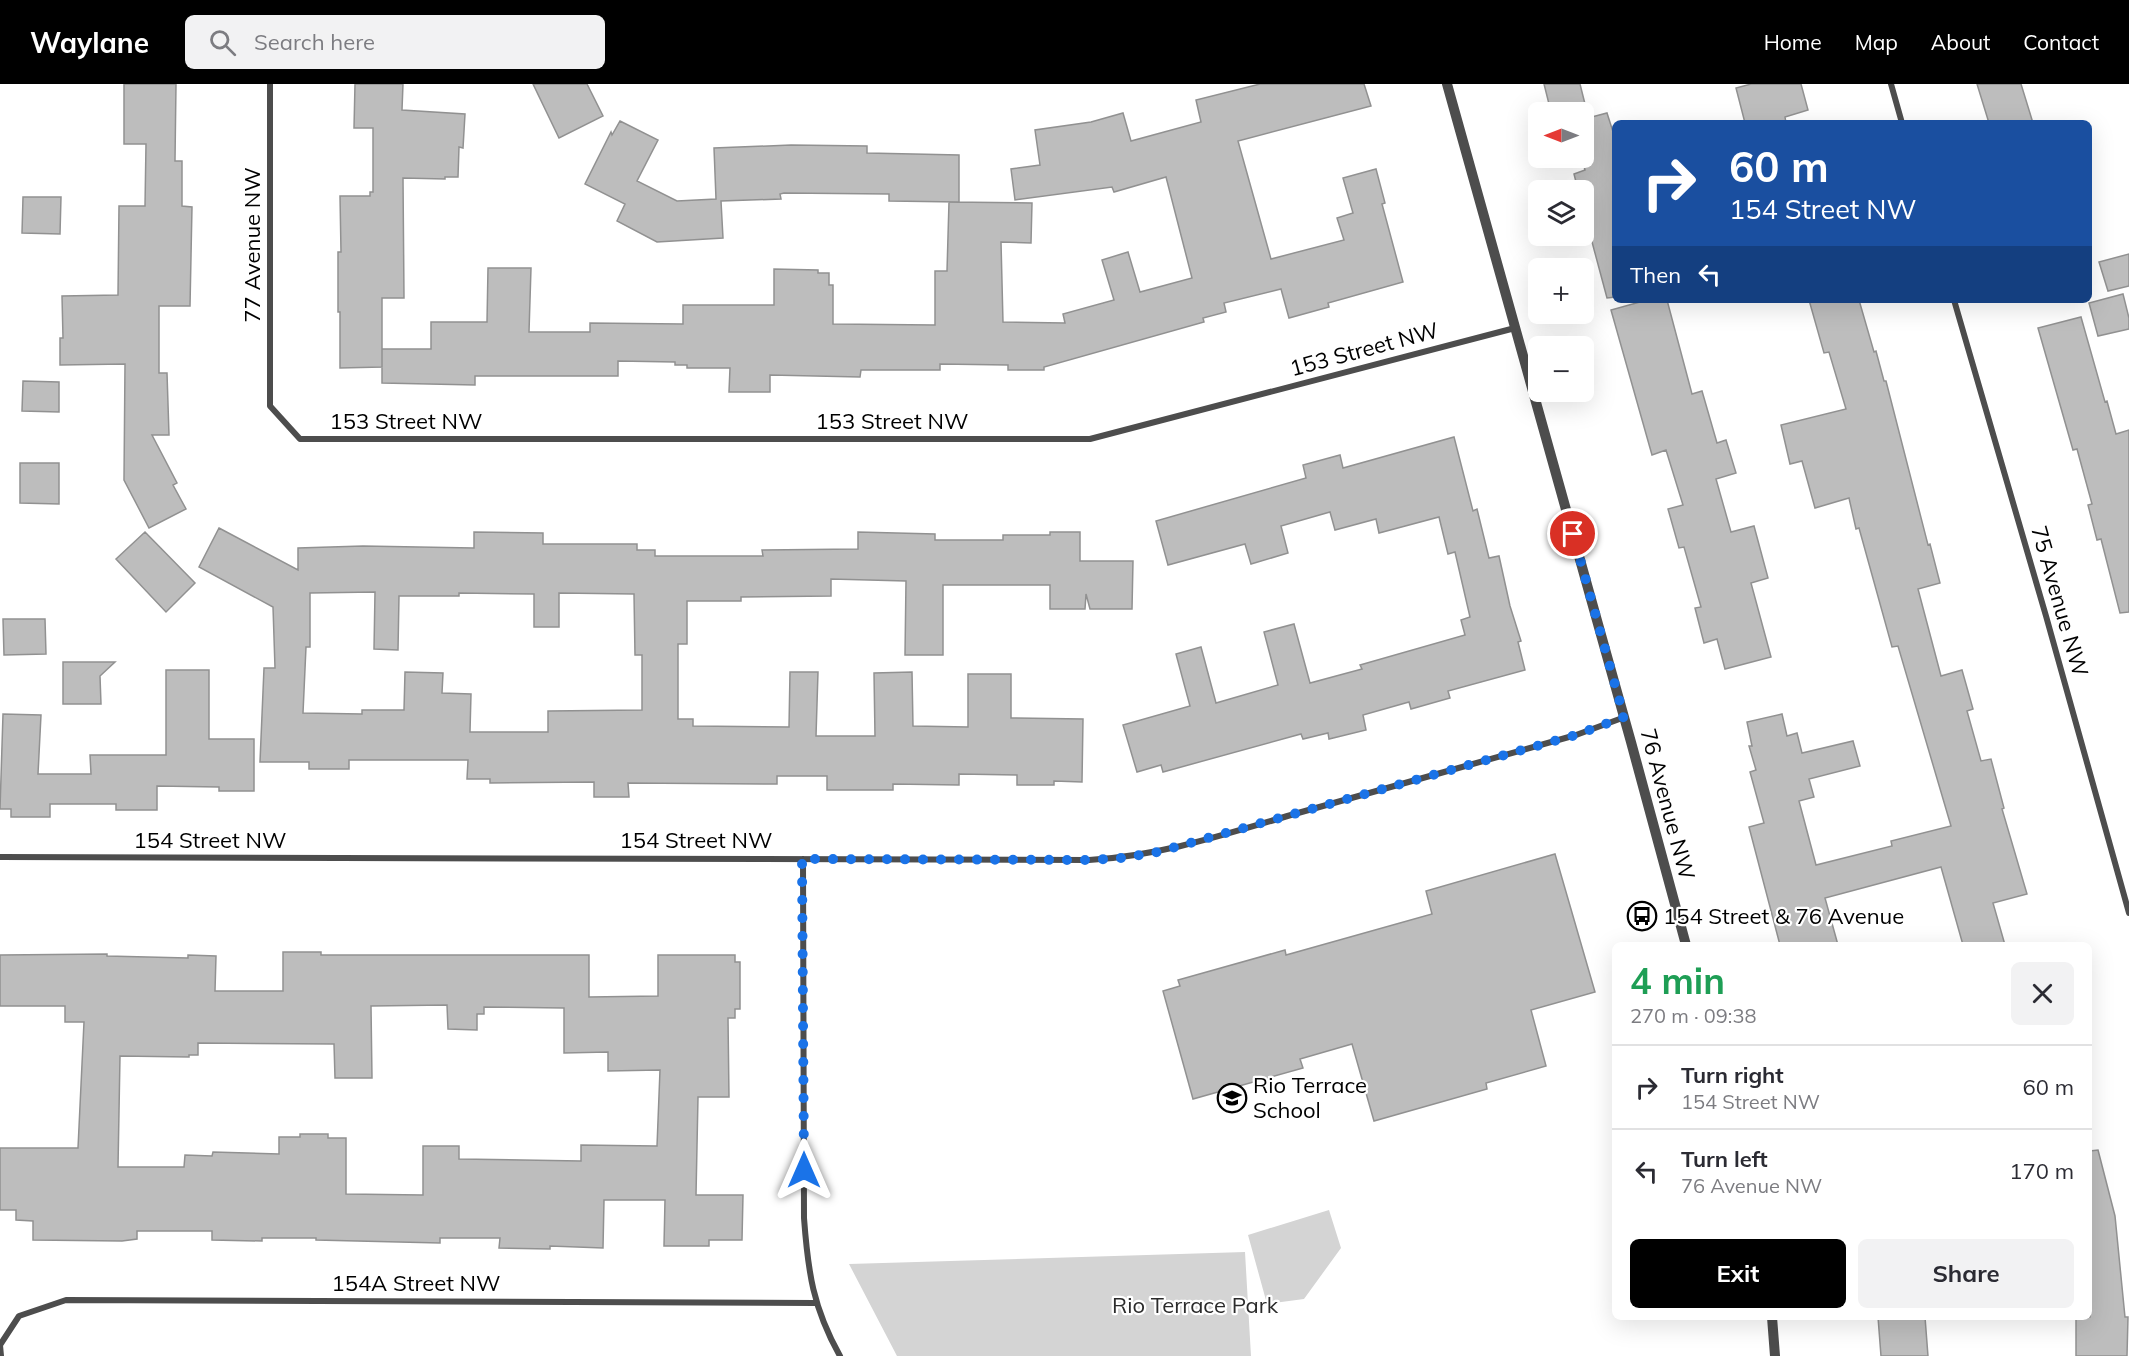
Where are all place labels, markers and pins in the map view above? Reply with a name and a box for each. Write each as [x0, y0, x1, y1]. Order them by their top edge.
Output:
pin [1547, 508, 1598, 559]
bus stop icon: 154 Street & 76 Avenue [1626, 900, 1658, 932]
place label: 154 Street & 76 Avenue [1663, 902, 1904, 930]
place label: Rio Terrace School [1253, 1071, 1367, 1124]
school or university icon: Rio Terrace School [1216, 1082, 1248, 1114]

